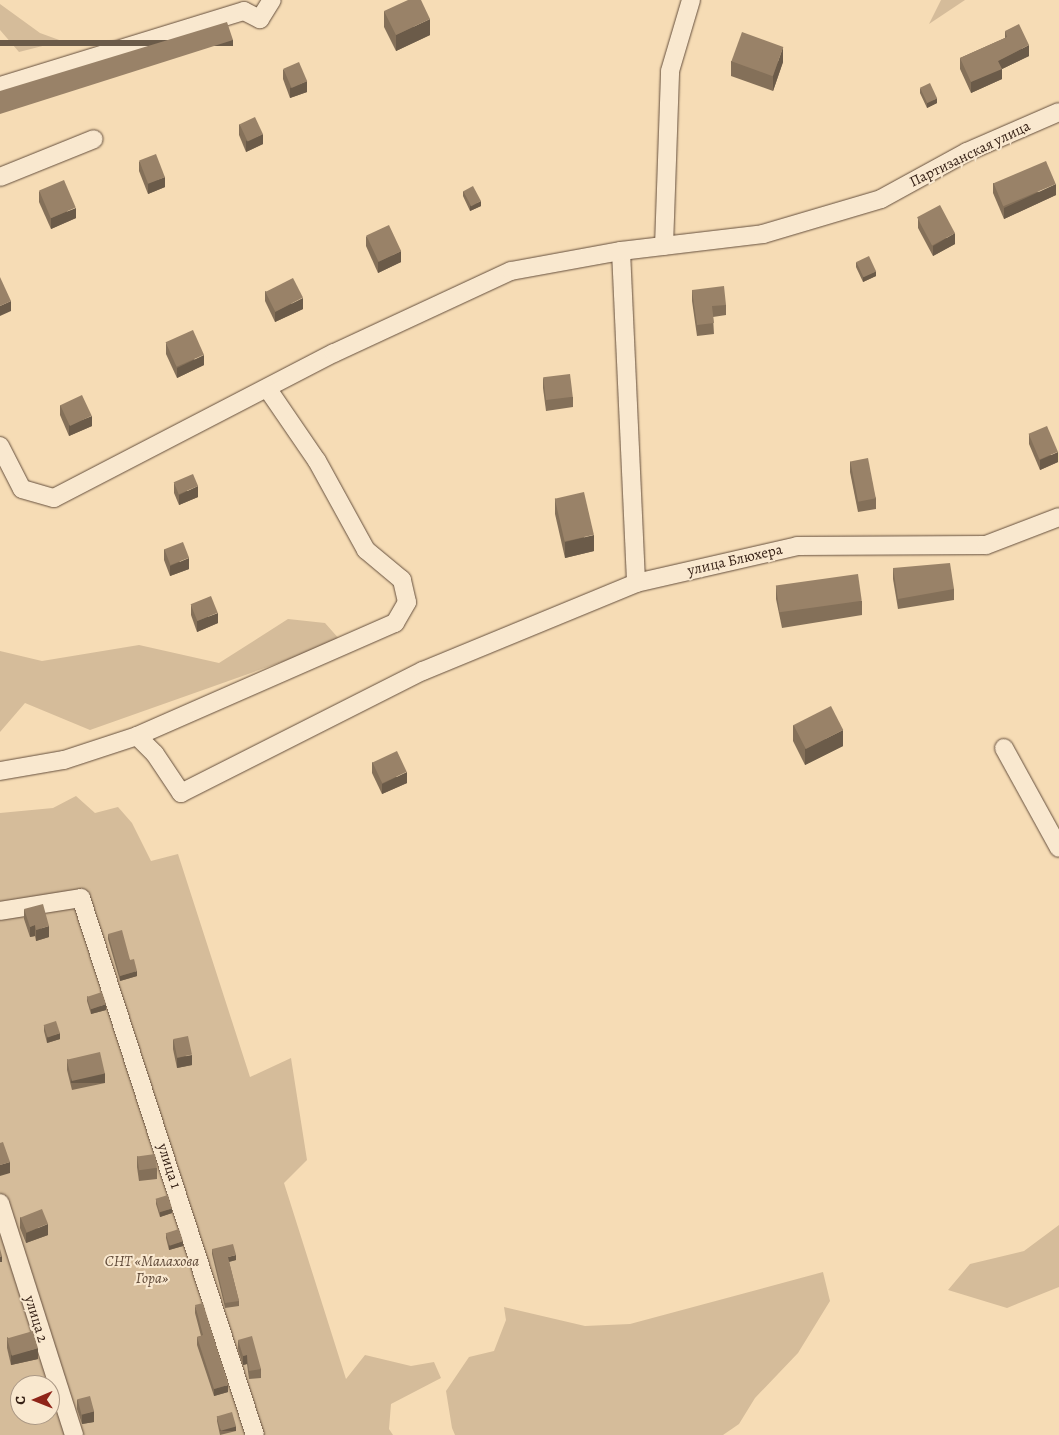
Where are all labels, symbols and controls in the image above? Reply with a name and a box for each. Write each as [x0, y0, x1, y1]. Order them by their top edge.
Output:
street label: Партизанская улица [907, 117, 1033, 191]
street label: улица Блюхера [686, 540, 784, 580]
street label: улица 1 [153, 1141, 185, 1191]
park label: СНТ «Малахова Гора» [105, 1252, 199, 1287]
street label: улица 2 [20, 1293, 52, 1345]
north arrow [10, 1375, 60, 1425]
text: С [11, 1396, 30, 1405]

